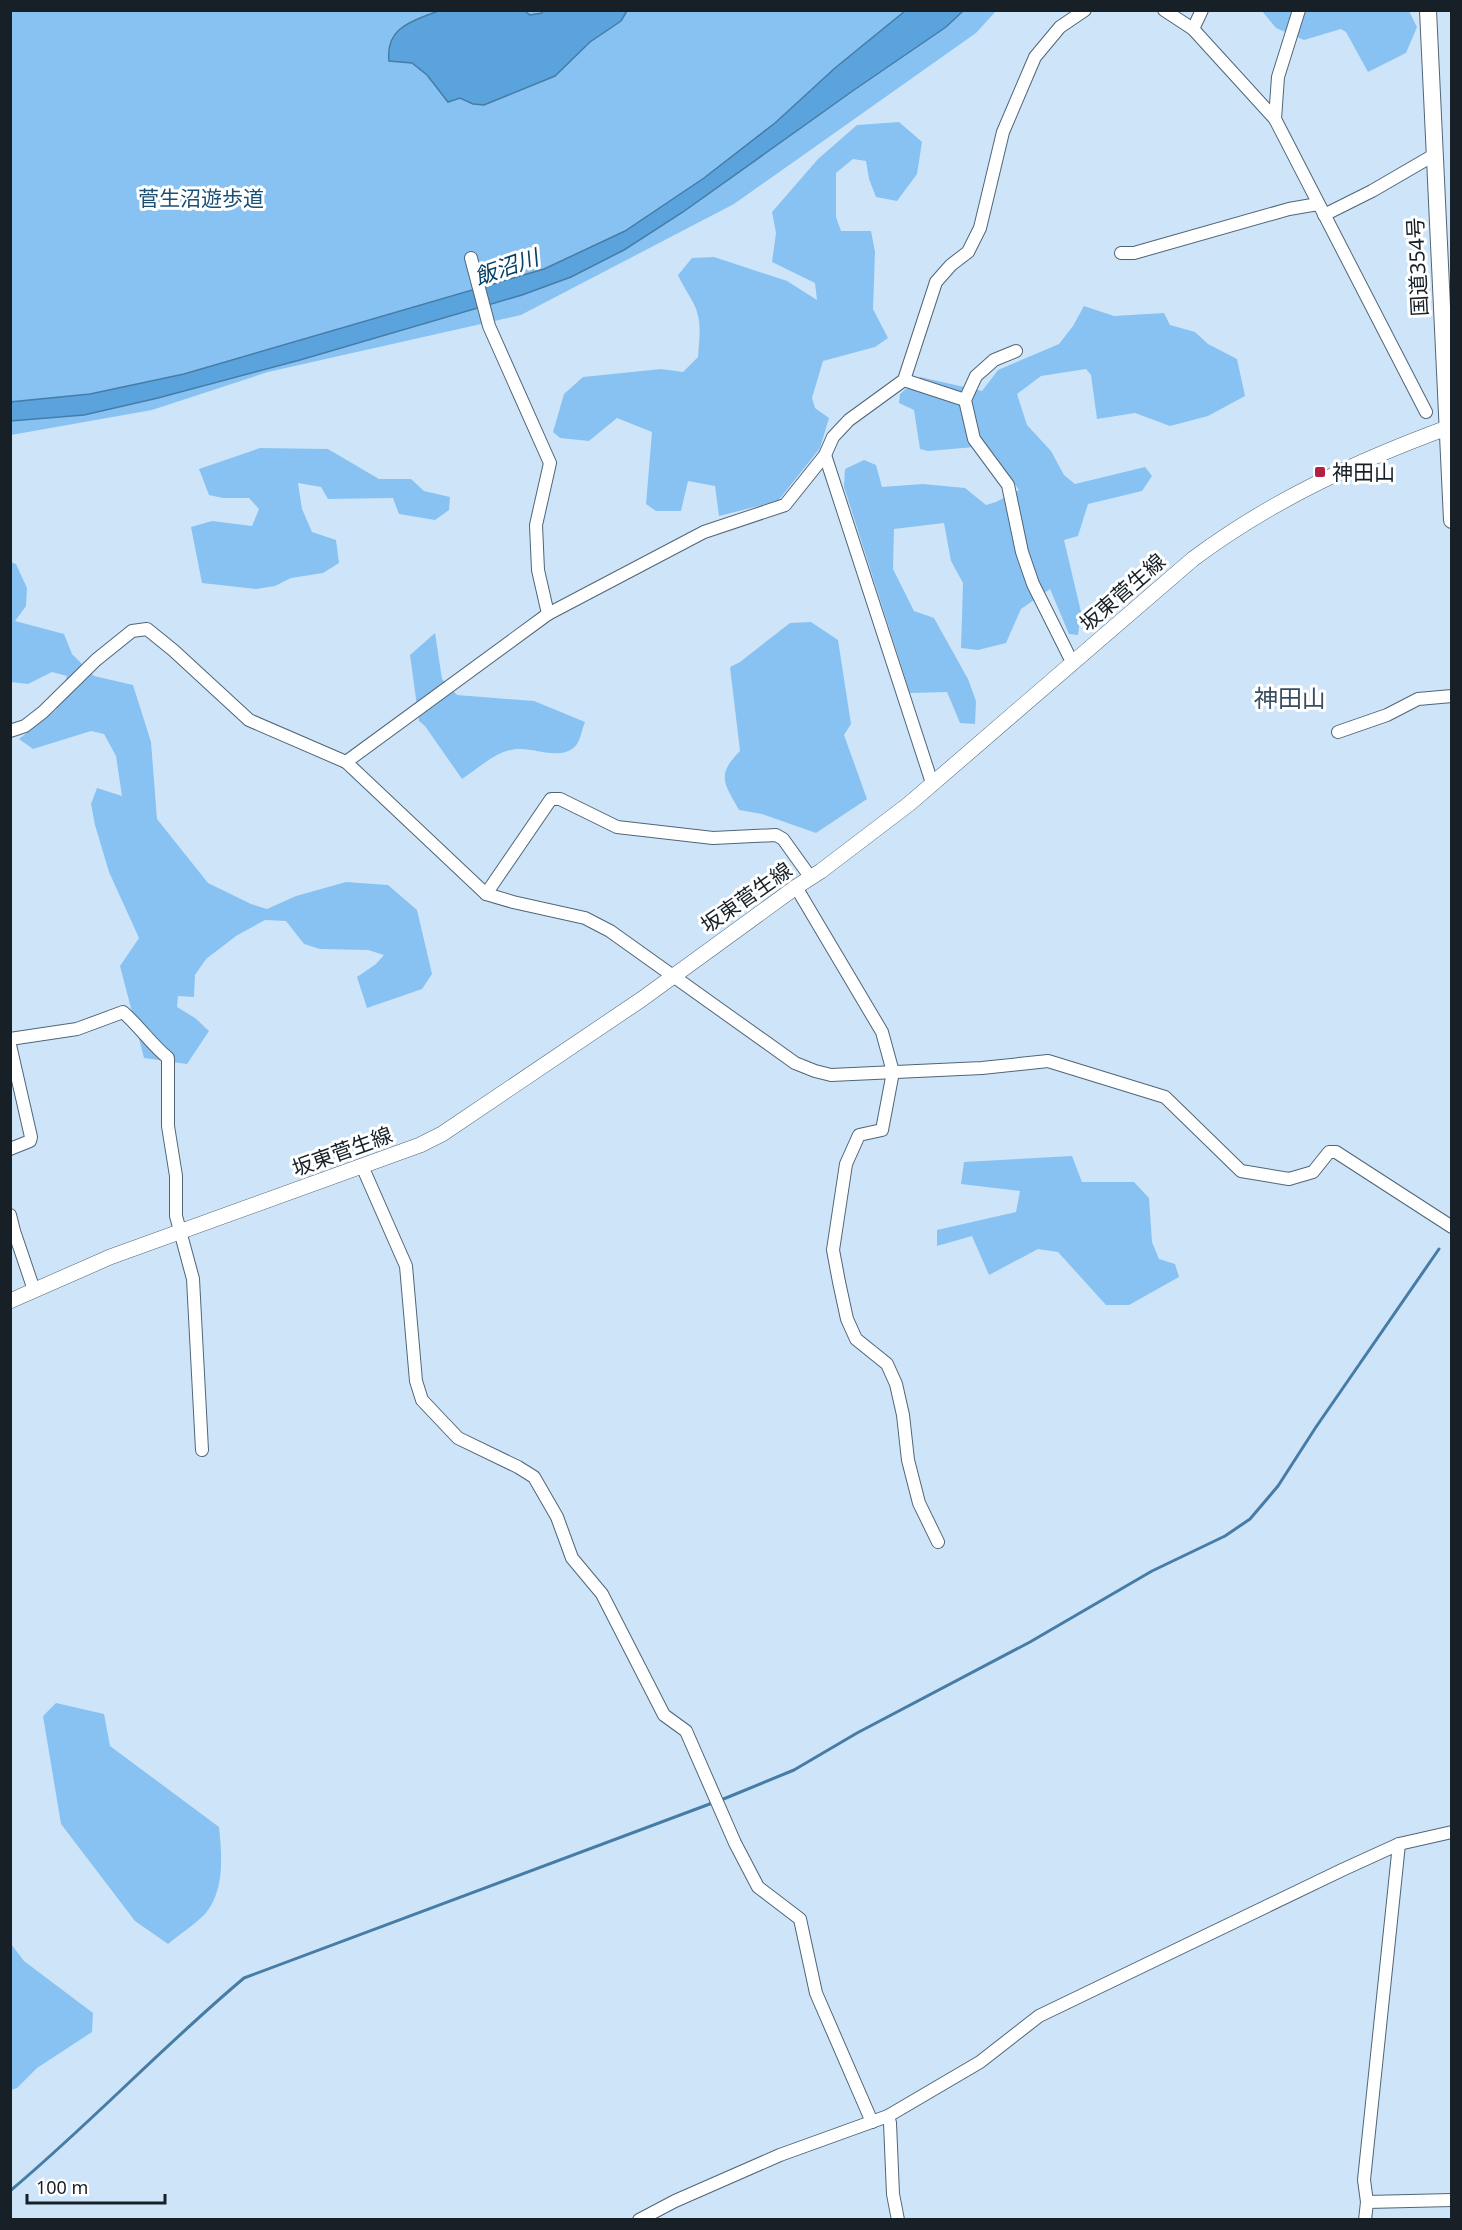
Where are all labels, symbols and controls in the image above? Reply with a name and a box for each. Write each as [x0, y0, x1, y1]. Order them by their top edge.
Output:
park label: 菅生沼遊歩道 [138, 184, 264, 212]
street label: 国道354号 [1400, 217, 1434, 317]
water label: 飯沼川 [470, 240, 544, 291]
place label: 神田山 [1332, 458, 1395, 486]
marker: 神田山 [1313, 465, 1327, 479]
street label: 坂東菅生線 [1073, 547, 1171, 637]
district label: 神田山 [1254, 681, 1326, 714]
street label: 坂東菅生線 [695, 855, 797, 939]
street label: 坂東菅生線 [288, 1120, 396, 1182]
scale bar [27, 2167, 165, 2205]
text: 100 m [36, 2175, 88, 2199]

